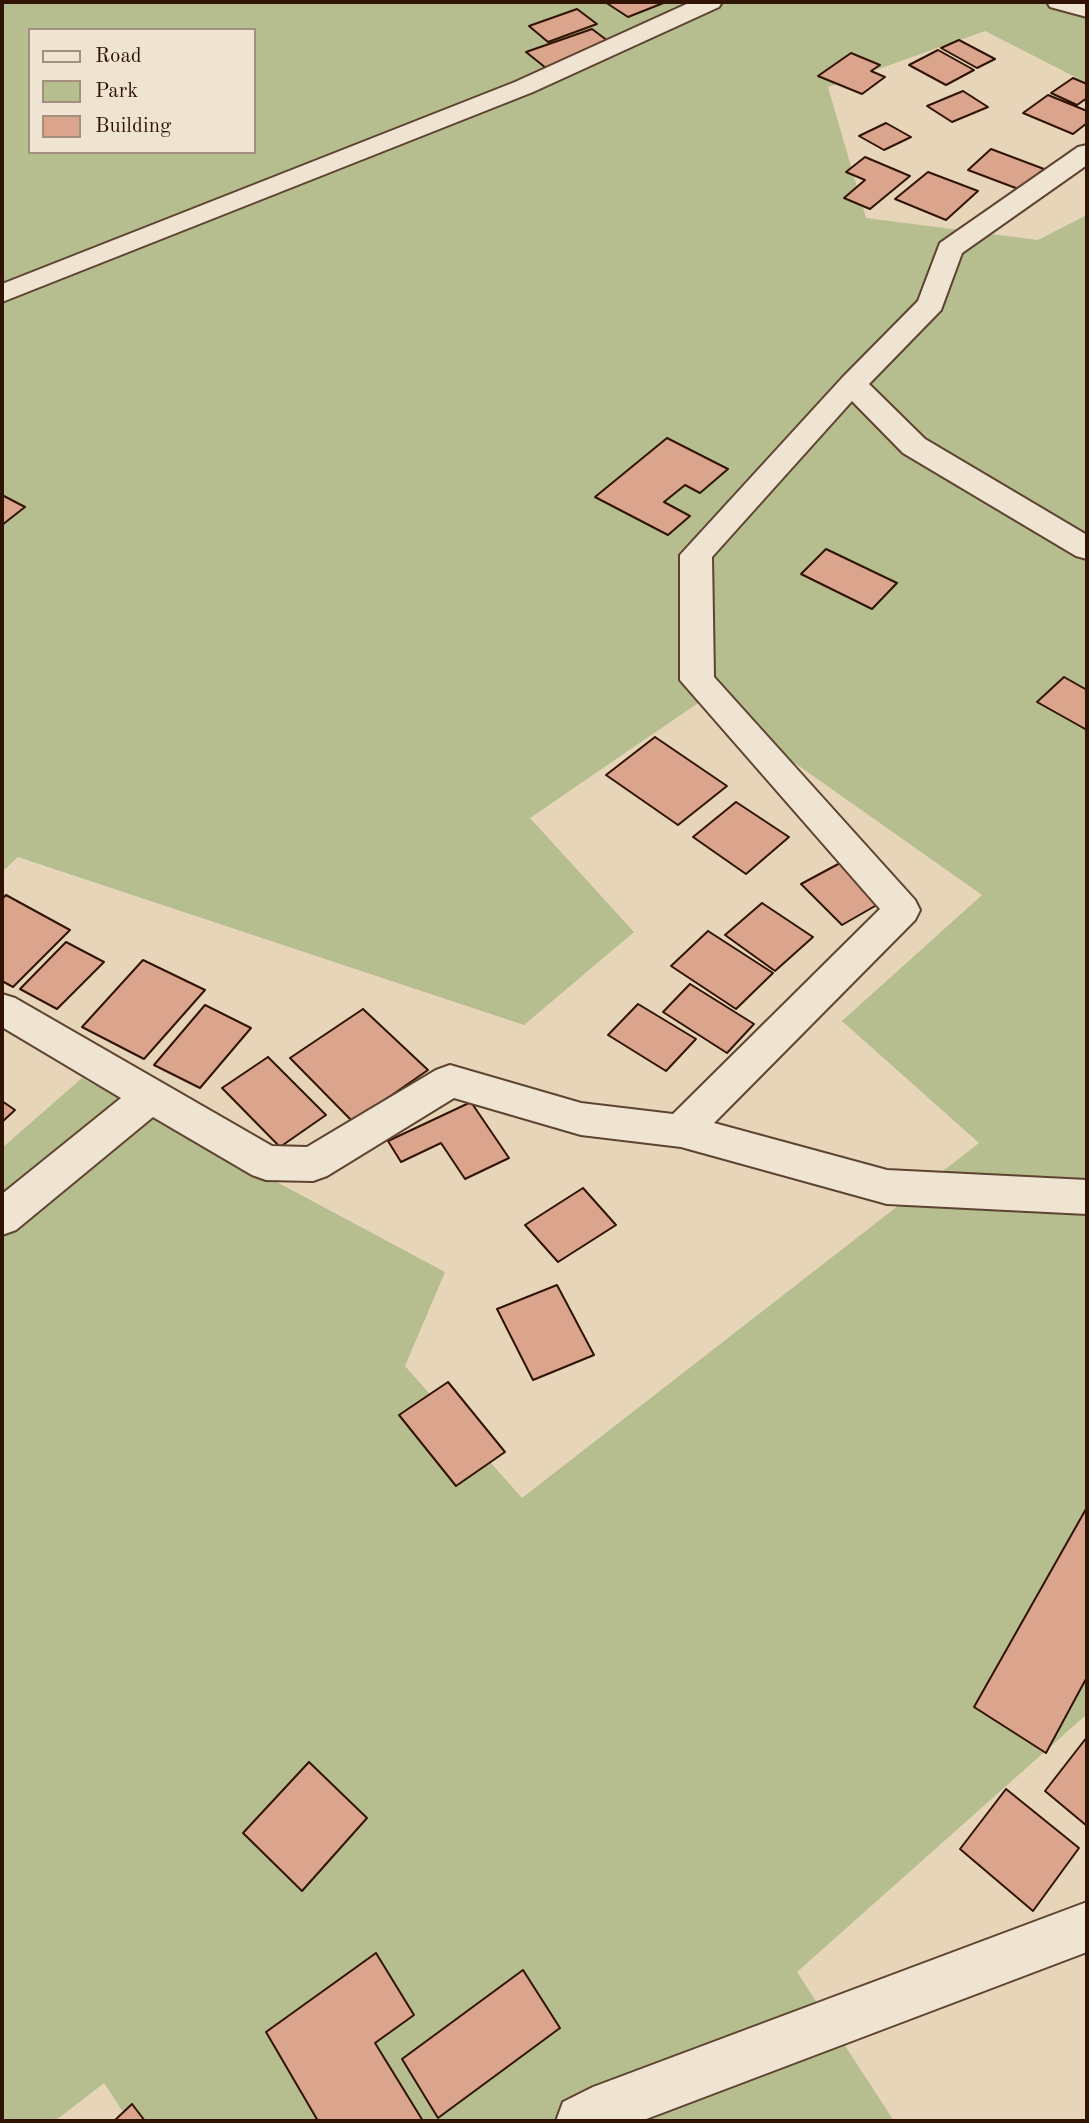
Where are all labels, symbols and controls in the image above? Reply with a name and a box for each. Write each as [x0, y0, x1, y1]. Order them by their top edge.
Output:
legend [28, 28, 256, 154]
text: Road [95, 46, 142, 67]
text: Park [95, 81, 138, 102]
text: Building [95, 116, 171, 137]

